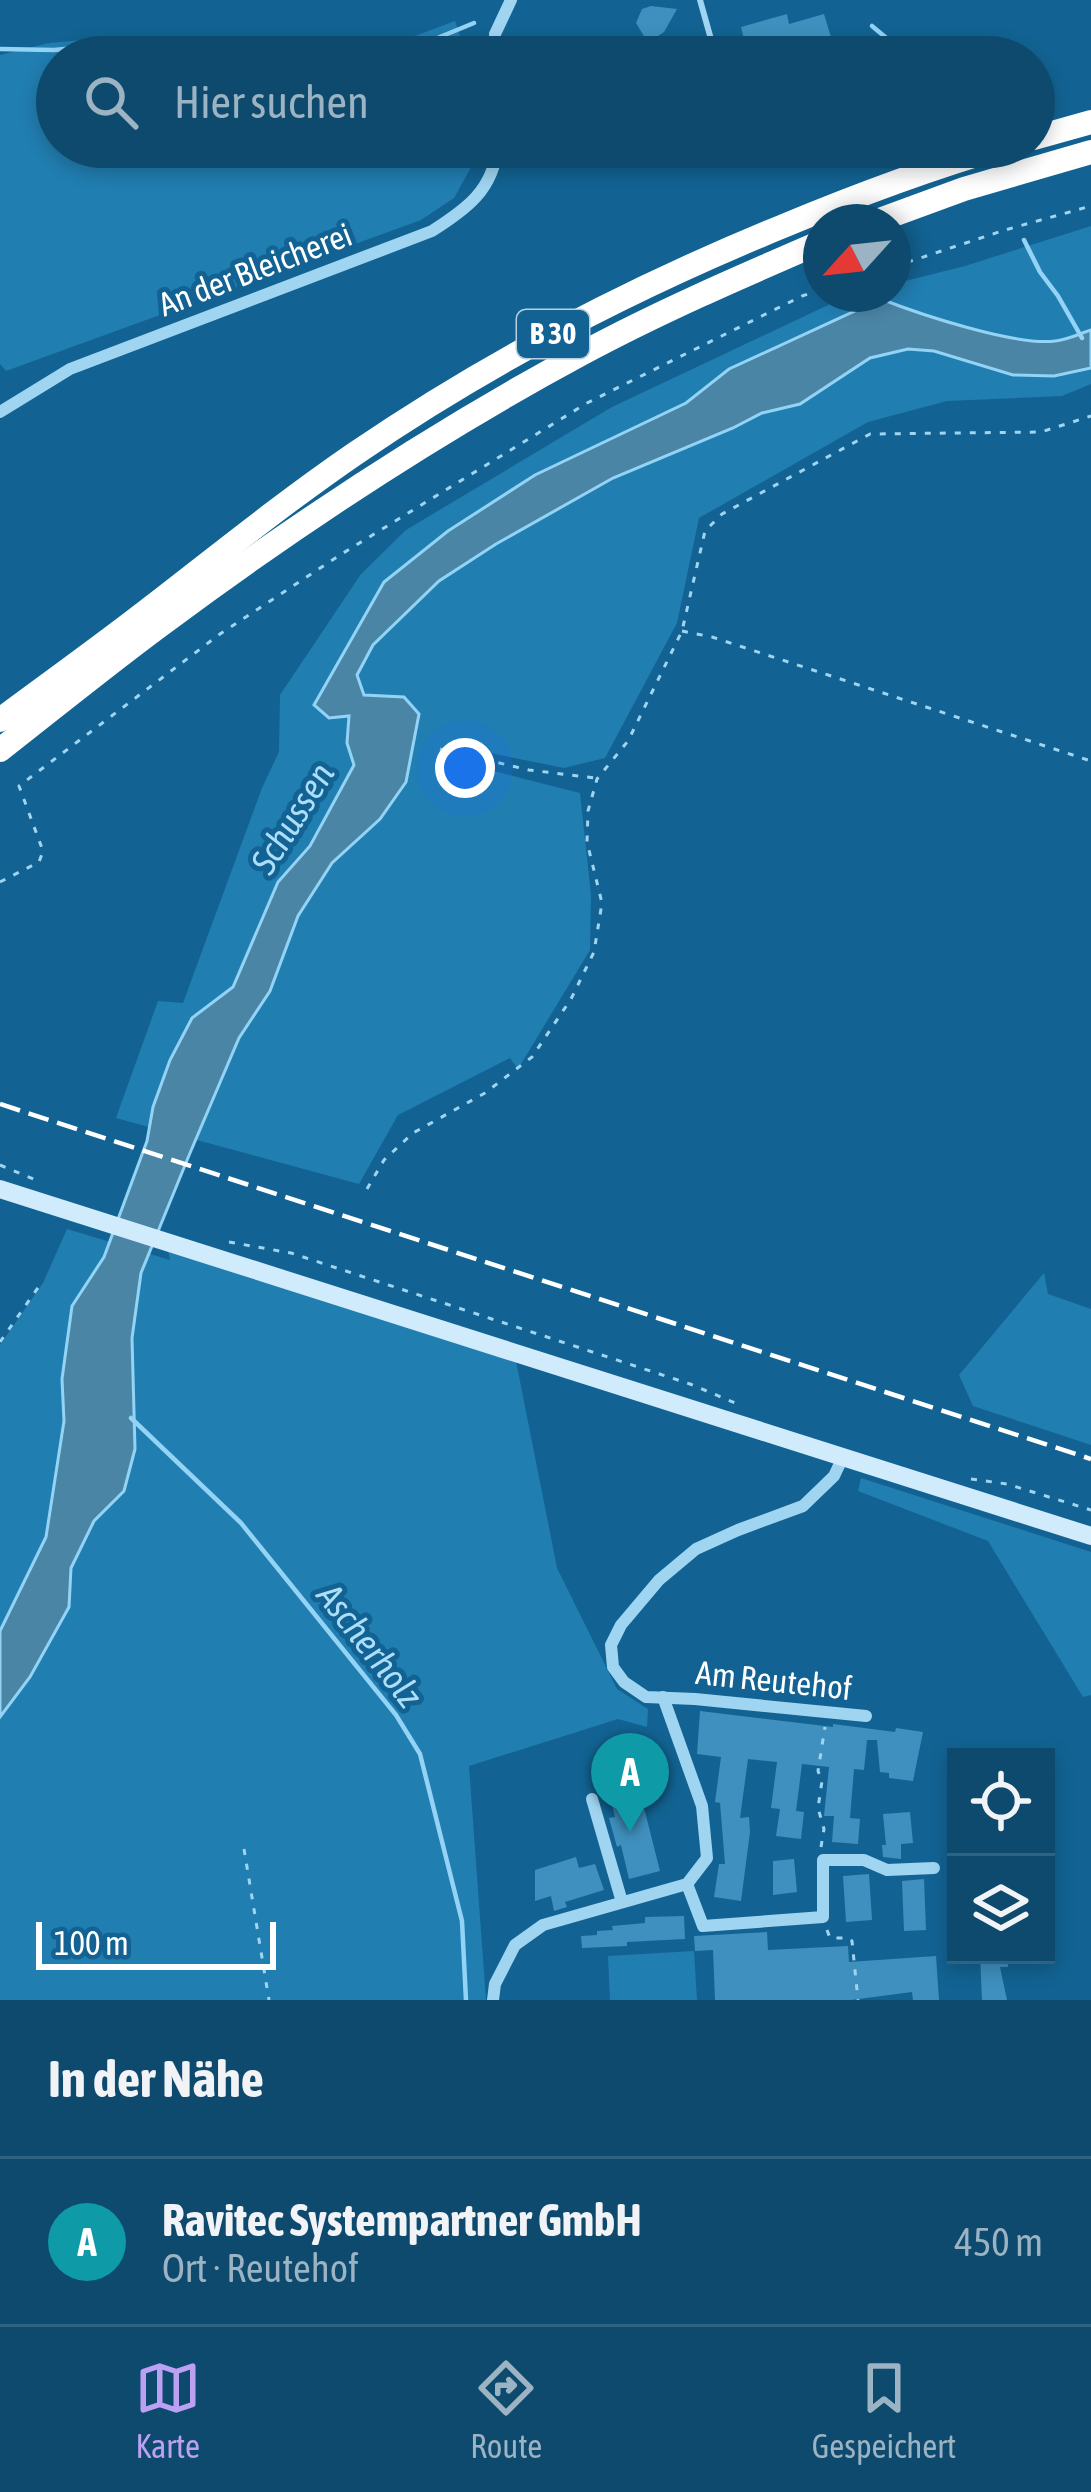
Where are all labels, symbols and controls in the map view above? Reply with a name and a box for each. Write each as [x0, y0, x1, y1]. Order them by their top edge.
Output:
search box [36, 36, 1055, 168]
icon: search [78, 69, 144, 135]
text: Hier suchen [174, 76, 369, 128]
north arrow [803, 204, 911, 312]
street label: An der Bleicherei [153, 215, 357, 323]
road number: B 30 [517, 310, 589, 358]
your location [435, 738, 495, 798]
water label: Schussen [241, 755, 342, 882]
water label: Ascherholz [308, 1574, 432, 1716]
street label: Am Reutehof [694, 1653, 854, 1707]
pin: A [591, 1733, 669, 1832]
map controls [947, 1748, 1055, 1964]
button: locate [947, 1748, 1055, 1856]
button: layers [947, 1856, 1055, 1964]
scale bar [36, 1916, 276, 1969]
text: 100 m [54, 1924, 129, 1962]
text: In der Nähe [48, 2049, 264, 2108]
text: Ravitec Systempartner GmbH [162, 2194, 642, 2246]
text: A [77, 2220, 97, 2264]
text: 450 m [955, 2220, 1043, 2264]
text: Ort · Reutehof [162, 2246, 359, 2290]
tab: Karte [135, 2355, 201, 2465]
tab: Route [470, 2355, 542, 2465]
tab: Gespeichert [812, 2355, 956, 2465]

